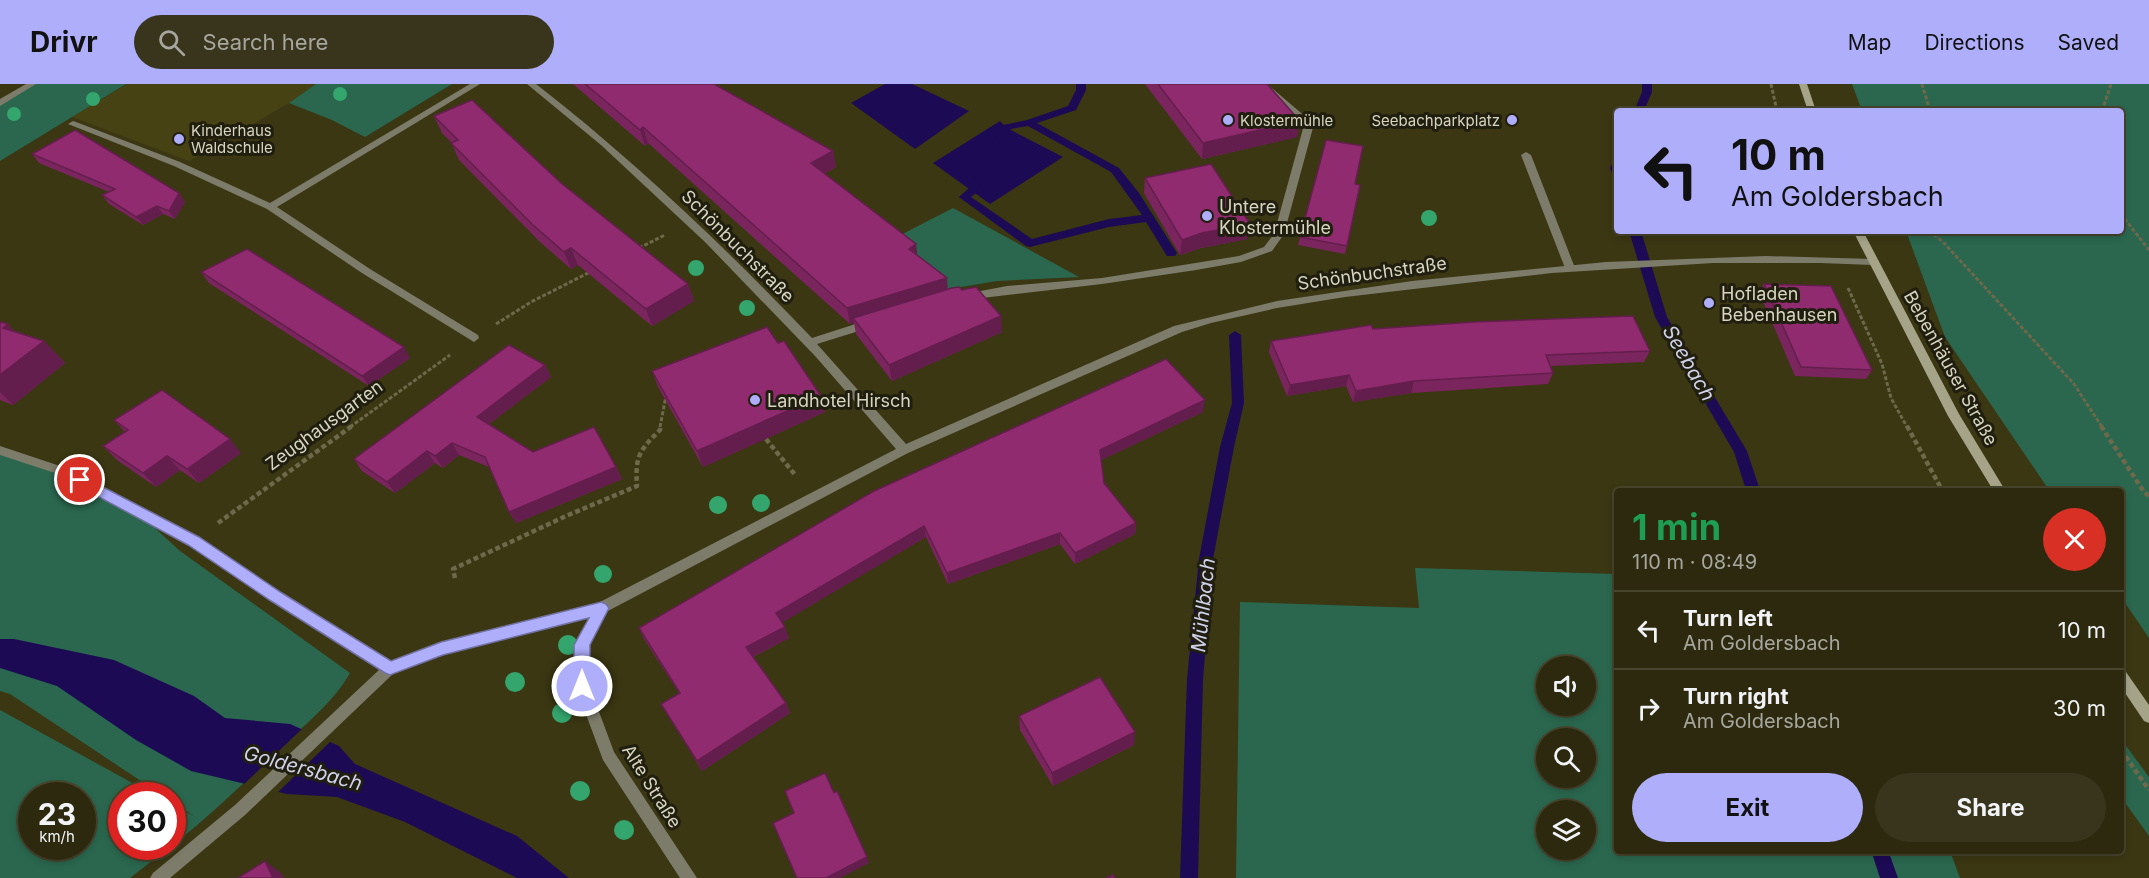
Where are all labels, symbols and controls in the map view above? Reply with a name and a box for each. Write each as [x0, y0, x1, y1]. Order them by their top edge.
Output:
search box [134, 15, 554, 69]
text: Drivr [30, 25, 98, 59]
icon: search [155, 26, 188, 59]
text: Search here [203, 29, 328, 55]
text: Map [1848, 30, 1891, 55]
text: Directions [1924, 30, 2025, 55]
text: Saved [2058, 30, 2119, 55]
place label: Klostermühle [1240, 111, 1333, 130]
place label: Seebachparkplatz [1371, 111, 1500, 130]
marker: Klostermühle [1221, 113, 1235, 127]
marker: Seebachparkplatz [1505, 113, 1519, 127]
place label: Kinderhaus Waldschule [191, 121, 273, 157]
text: 10 m [1731, 129, 1826, 180]
marker: Kinderhaus Waldschule [172, 132, 186, 146]
icon: left [1632, 132, 1710, 210]
text: Am Goldersbach [1731, 180, 1944, 213]
street label: Schönbuchstraße [677, 185, 799, 307]
place label: Untere Klostermühle [1219, 196, 1331, 238]
marker: Untere Klostermühle [1200, 209, 1214, 223]
street label: Schönbuchstraße [1296, 252, 1448, 294]
place label: Hofladen Bebenhausen [1721, 283, 1837, 325]
street label: Bebenhäuser Straße [1900, 287, 2002, 449]
marker: Hofladen Bebenhausen [1702, 296, 1716, 310]
water label: Seebach [1658, 321, 1720, 405]
street label: Zeughausgarten [261, 376, 387, 474]
place label: Landhotel Hirsch [767, 390, 911, 411]
marker: Landhotel Hirsch [748, 393, 762, 407]
pin [54, 454, 105, 505]
icon: arrive [63, 463, 96, 496]
text: 1 min [1632, 505, 1721, 549]
button: close [2043, 508, 2106, 571]
text: 110 m · 08:49 [1632, 550, 1757, 574]
water label: Mühlbach [1186, 557, 1220, 653]
text: Turn left [1683, 605, 1773, 631]
icon: left [1632, 614, 1665, 647]
text: 10 m [2058, 617, 2106, 643]
text: Am Goldersbach [1683, 631, 1841, 655]
position arrow [550, 654, 614, 718]
map controls [1536, 656, 1596, 860]
button: sound [1536, 656, 1596, 716]
text: Turn right [1683, 683, 1789, 709]
icon: right [1632, 692, 1665, 725]
text: 30 m [2053, 695, 2106, 721]
text: Am Goldersbach [1683, 709, 1841, 733]
button: search [1536, 728, 1596, 788]
street label: Alte Straße [618, 740, 686, 832]
water label: Goldersbach [241, 741, 365, 795]
button: Exit [1632, 773, 1863, 842]
button: Share [1875, 773, 2106, 842]
speed limit sign: 30 [108, 782, 186, 860]
text: 23 [38, 796, 76, 832]
button: layers [1536, 800, 1596, 860]
text: km/h [39, 827, 75, 846]

